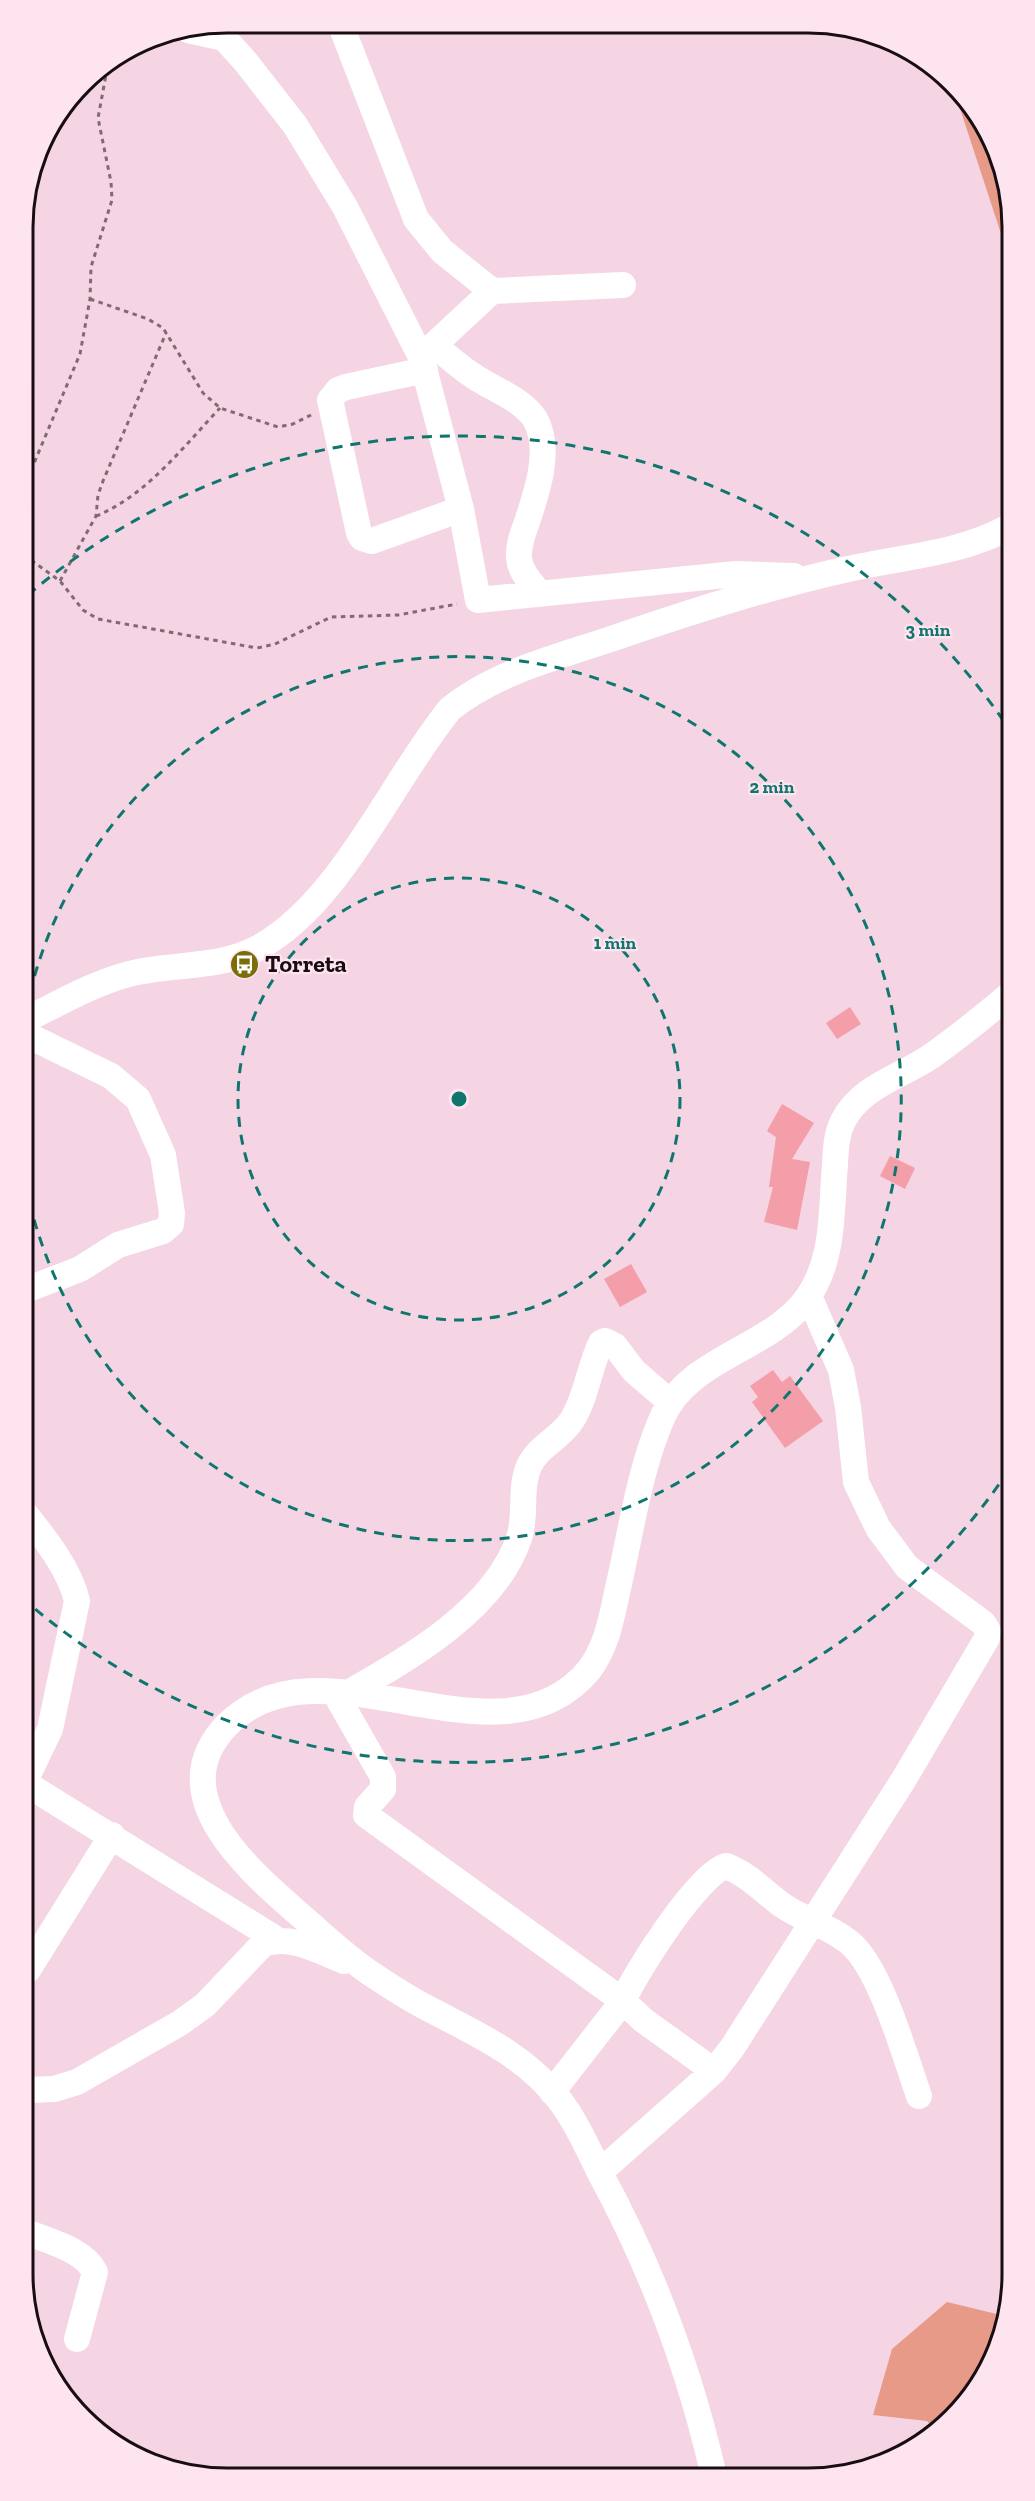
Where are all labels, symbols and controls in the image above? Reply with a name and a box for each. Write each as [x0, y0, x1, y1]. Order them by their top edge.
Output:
text: 3 min [906, 619, 951, 641]
text: 2 min [750, 776, 795, 798]
text: 1 min [594, 932, 637, 954]
bus stop icon: Torreta [228, 948, 260, 980]
place label: Torreta [265, 949, 347, 978]
centre of rings [449, 1089, 469, 1109]

